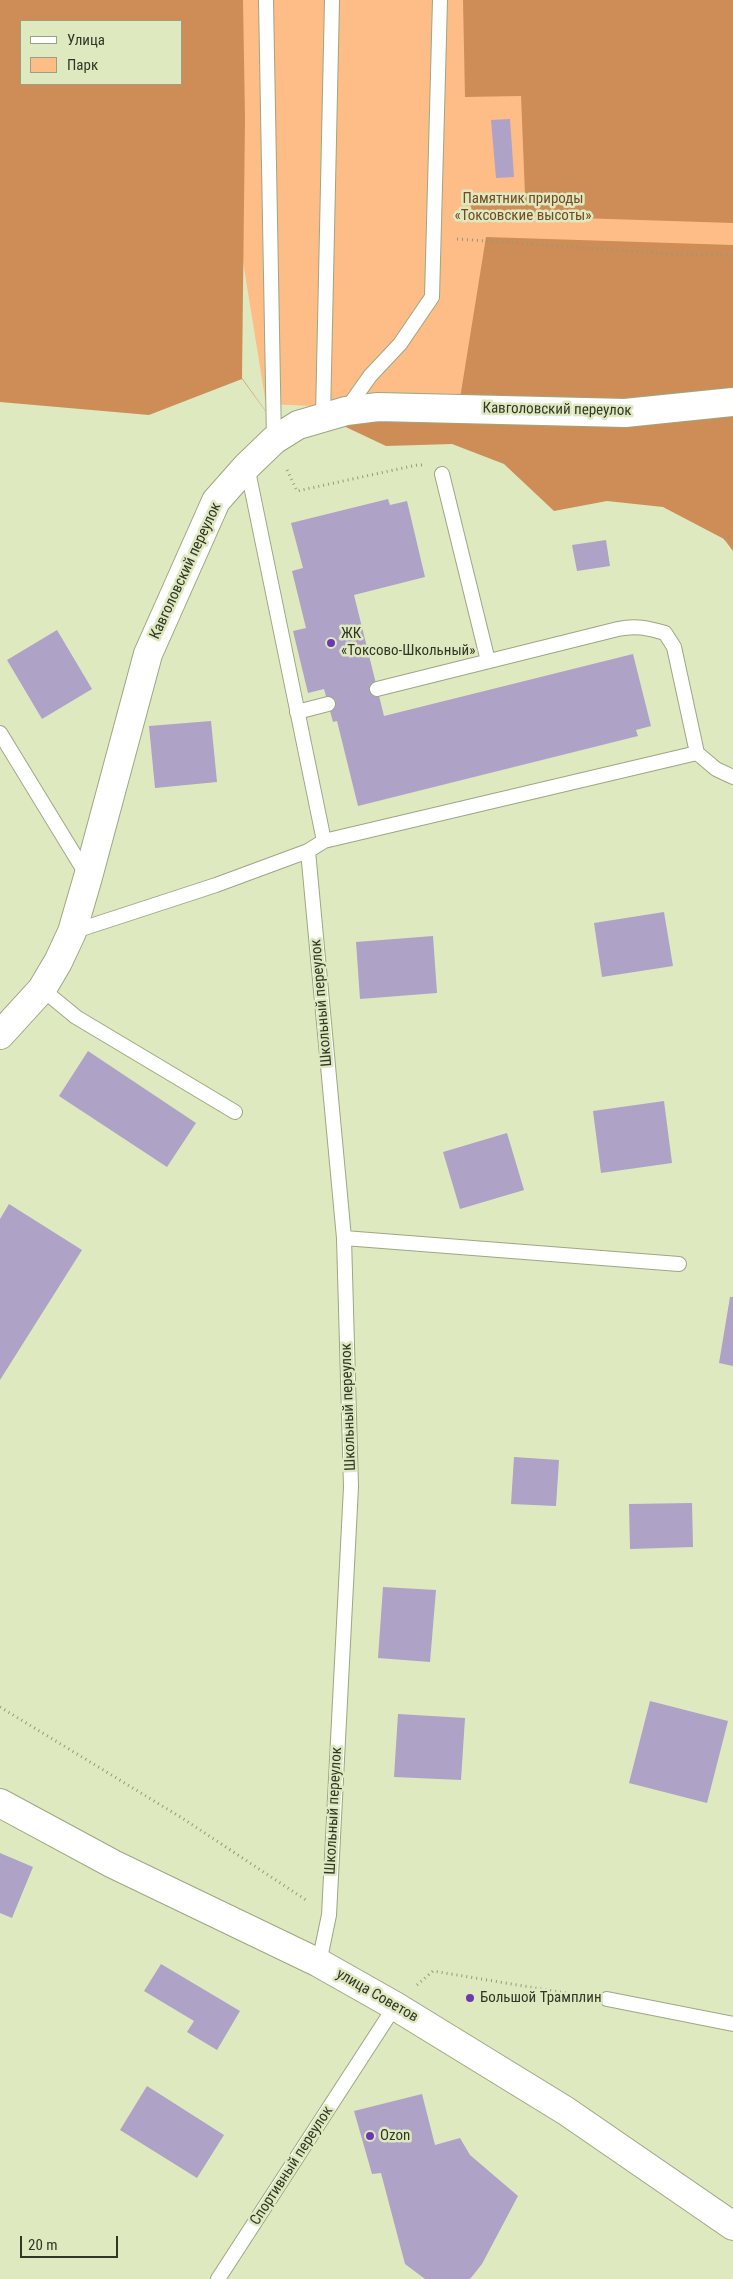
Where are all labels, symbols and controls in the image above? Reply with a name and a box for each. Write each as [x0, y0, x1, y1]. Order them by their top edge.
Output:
legend [20, 20, 182, 85]
text: Улица [67, 31, 105, 49]
text: Парк [67, 56, 98, 74]
park label: Памятник природы «Токсовские высоты» [454, 190, 592, 225]
street label: Кавголовский переулок [482, 400, 632, 420]
street label: Кавголовский переулок [146, 500, 226, 642]
place label: ЖК «Токсово-Школьный» [341, 625, 475, 660]
marker: ЖК «Токсово-Школьный» [325, 637, 337, 649]
street label: Школьный переулок [307, 939, 337, 1067]
street label: Школьный переулок [338, 1343, 360, 1471]
street label: Школьный переулок [322, 1747, 346, 1875]
street label: улица Советов [333, 1965, 421, 2027]
place label: Большой Трамплин [480, 1989, 602, 2007]
marker: Большой Трамплин [464, 1992, 476, 2004]
street label: Спортивный переулок [247, 2103, 337, 2229]
place label: Ozon [380, 2127, 410, 2145]
marker: Ozon [364, 2130, 376, 2142]
scale bar [22, 2226, 120, 2258]
text: 20 m [28, 2236, 58, 2254]

